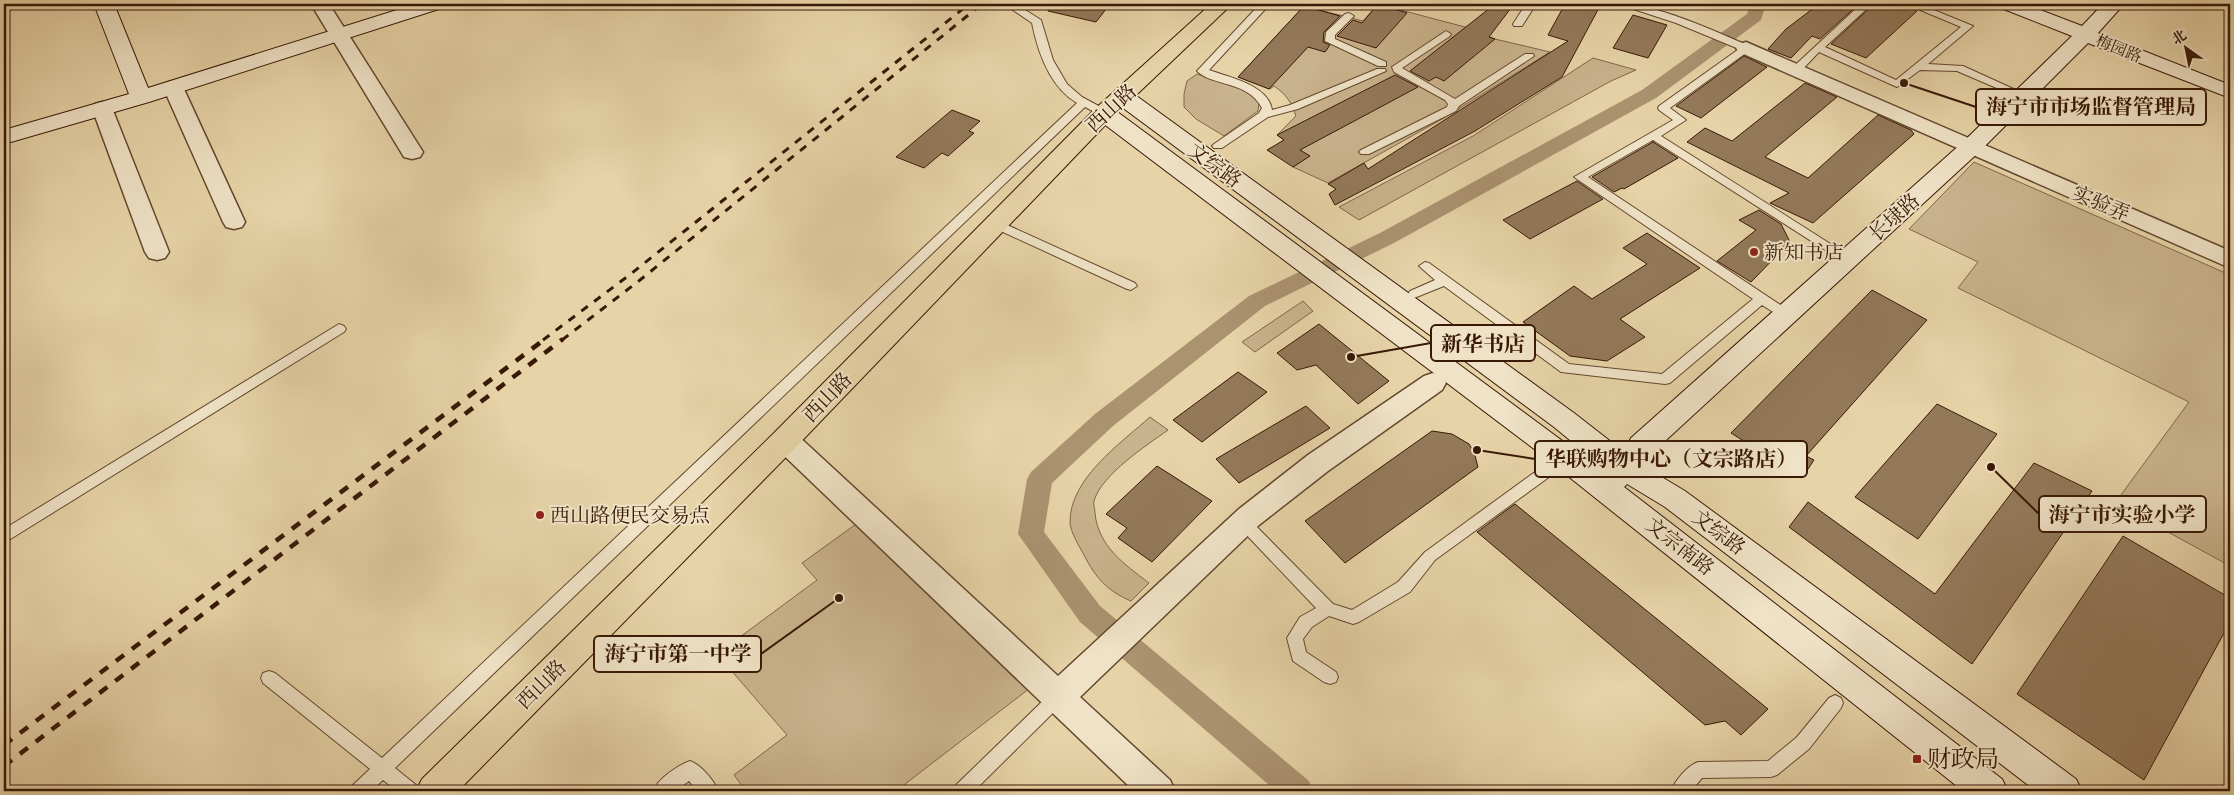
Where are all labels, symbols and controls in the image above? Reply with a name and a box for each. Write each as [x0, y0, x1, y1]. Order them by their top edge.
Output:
north arrow [2162, 22, 2212, 72]
text: 北 [2169, 27, 2191, 50]
street label: 梅园路 [2092, 31, 2145, 69]
street label: 西山路 [1081, 79, 1144, 140]
callout: 海宁市市场监督管理局 [1976, 89, 2206, 125]
text: 海宁市市场监督管理局 [1986, 94, 2196, 123]
street label: 文综路 [1181, 138, 1246, 196]
street label: 实验弄 [2067, 180, 2133, 229]
street label: 长埭路 [1864, 188, 1927, 249]
place label: 新知书店 [1764, 240, 1844, 268]
marker: 新知书店 [1748, 246, 1760, 258]
callout: 新华书店 [1431, 325, 1535, 361]
text: 新华书店 [1441, 331, 1525, 360]
street label: 西山路 [798, 367, 859, 430]
callout: 华联购物中心（文宗路店） [1535, 441, 1807, 477]
text: 华联购物中心（文宗路店） [1545, 446, 1797, 475]
callout: 海宁市实验小学 [2039, 496, 2206, 532]
text: 海宁市实验小学 [2049, 502, 2196, 531]
place label: 西山路便民交易点 [550, 503, 710, 531]
street label: 文综路 [1685, 504, 1750, 563]
marker: 西山路便民交易点 [534, 509, 546, 521]
street label: 文宗南路 [1639, 512, 1719, 583]
callout: 海宁市第一中学 [594, 636, 761, 672]
text: 海宁市第一中学 [605, 641, 752, 670]
street label: 西山路 [511, 654, 574, 717]
place label: 财政局 [1927, 744, 1999, 778]
marker: 财政局 [1911, 753, 1923, 765]

